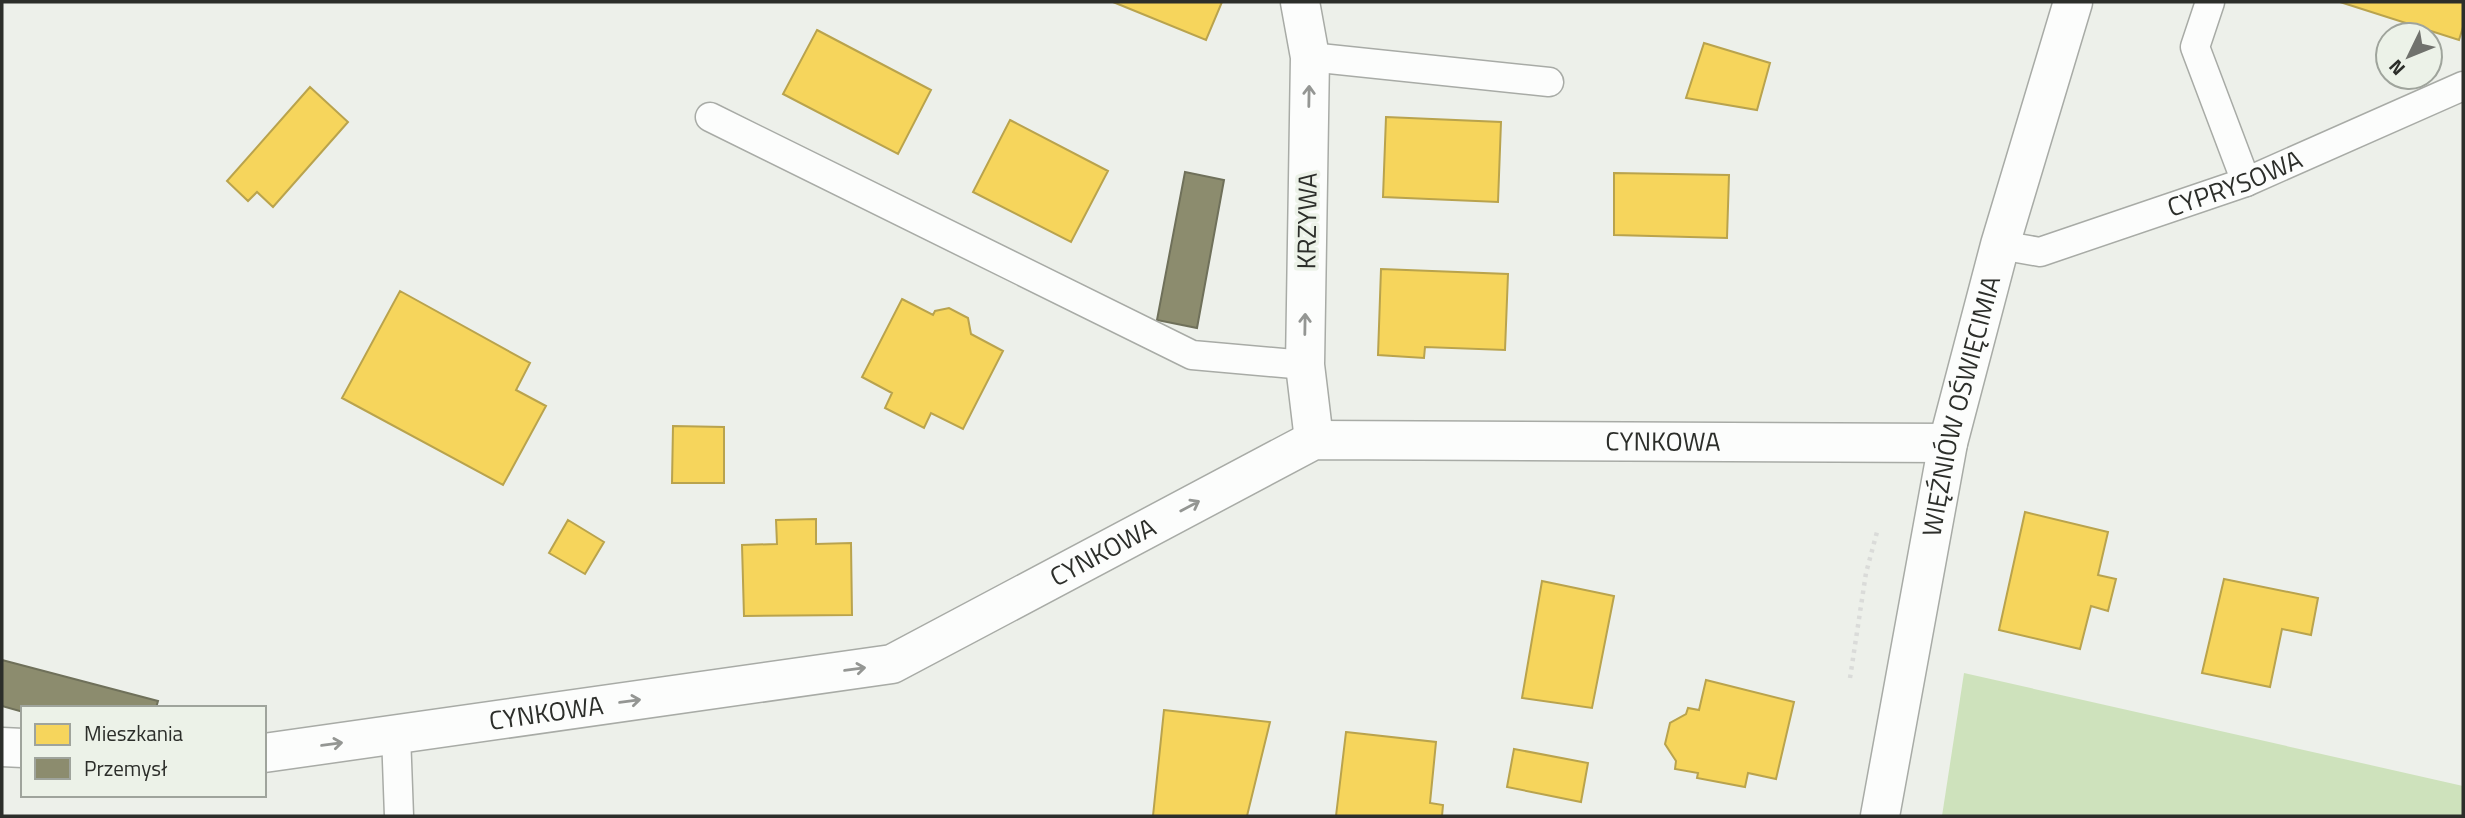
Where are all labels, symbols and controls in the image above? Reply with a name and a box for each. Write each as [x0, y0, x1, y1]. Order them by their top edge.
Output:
north arrow [2374, 21, 2444, 91]
text: N [2381, 53, 2411, 83]
one-way arrow [1302, 85, 1316, 108]
street label: CYPRYSOWA [2162, 140, 2308, 226]
street label: KRZYWA [1286, 172, 1327, 270]
street label: WIĘŹNIÓW OŚWIĘCIMIA [1911, 271, 2010, 539]
one-way arrow [1299, 312, 1312, 335]
street label: CYNKOWA [1605, 421, 1721, 461]
one-way arrow [1179, 499, 1200, 513]
street label: CYNKOWA [1043, 507, 1163, 596]
one-way arrow [843, 663, 866, 676]
street label: CYNKOWA [486, 685, 606, 740]
one-way arrow [618, 695, 641, 708]
legend [21, 706, 266, 797]
text: Mieszkania [84, 717, 184, 749]
one-way arrow [320, 737, 343, 750]
text: Przemysł [84, 752, 168, 784]

